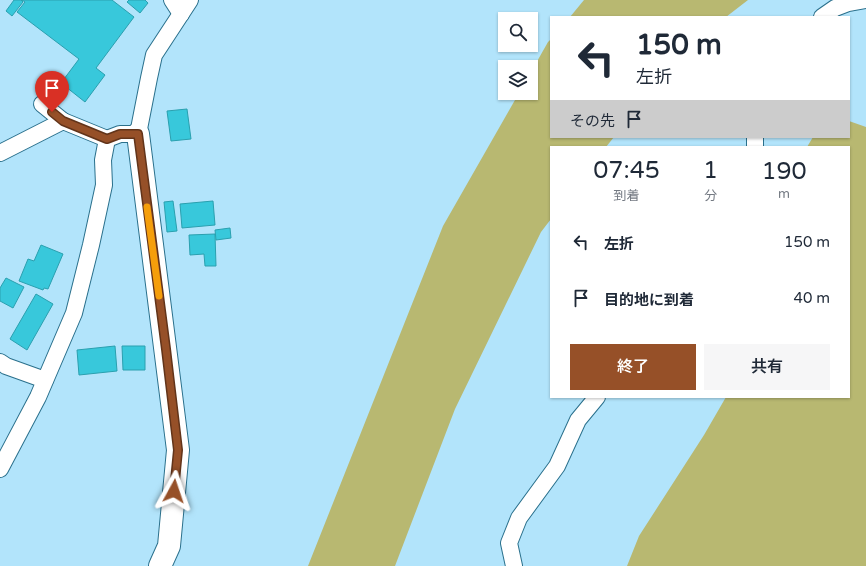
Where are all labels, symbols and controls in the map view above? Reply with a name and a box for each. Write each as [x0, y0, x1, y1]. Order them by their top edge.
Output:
map controls [498, 12, 538, 100]
button: search [498, 12, 538, 52]
text: 150 m [636, 28, 722, 62]
icon: left [570, 32, 622, 84]
button: layers [498, 60, 538, 100]
text: 左折 [636, 66, 672, 88]
pin [35, 71, 69, 112]
icon: arrive [41, 77, 63, 99]
icon: arrive [623, 108, 645, 130]
text: その先 [570, 112, 615, 130]
text: 07:45 [593, 156, 660, 185]
text: 1 [703, 156, 718, 185]
text: 190 [761, 157, 807, 186]
text: m [778, 186, 790, 202]
text: 到着 [614, 188, 640, 204]
text: 分 [704, 188, 717, 204]
icon: left [570, 231, 592, 253]
text: 150 m [784, 233, 830, 251]
text: 左折 [604, 235, 634, 253]
icon: arrive [570, 287, 592, 309]
text: 40 m [793, 289, 830, 307]
text: 目的地に到着 [604, 291, 694, 309]
button: 終了 [570, 344, 696, 390]
button: 共有 [704, 344, 830, 390]
position arrow [153, 470, 195, 512]

